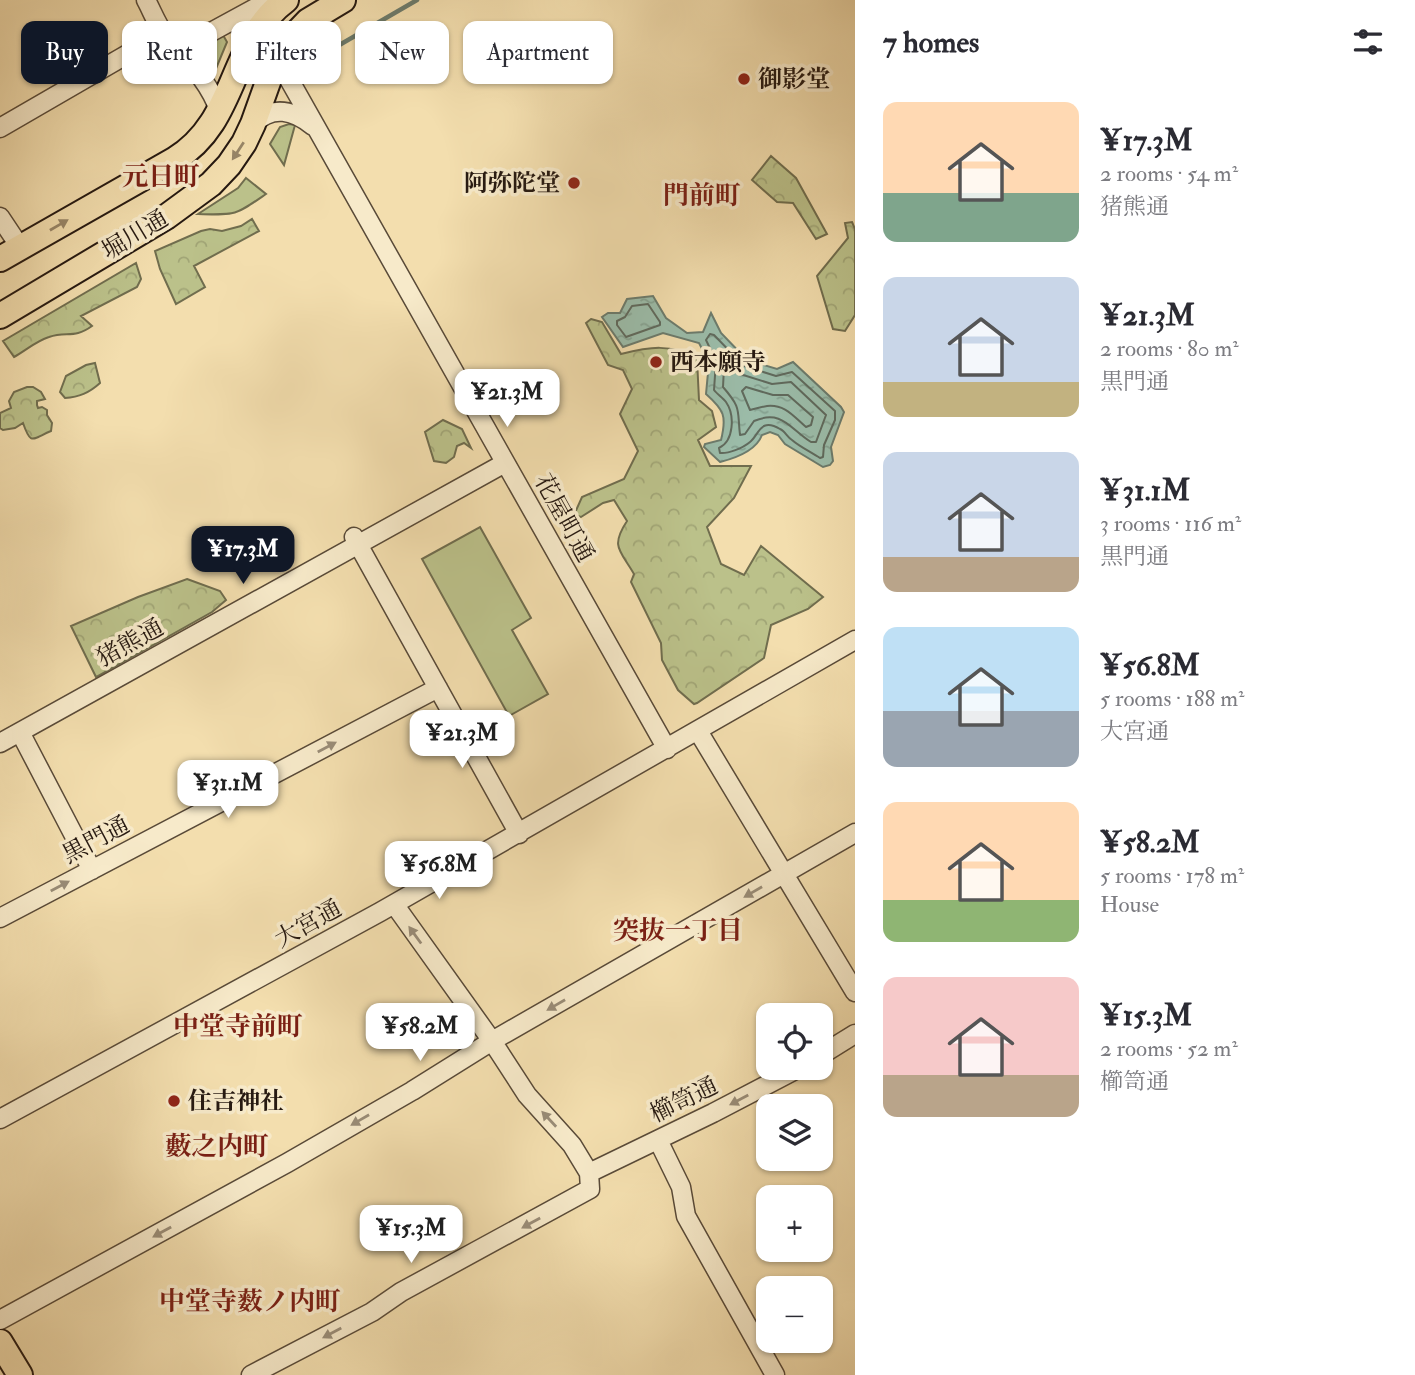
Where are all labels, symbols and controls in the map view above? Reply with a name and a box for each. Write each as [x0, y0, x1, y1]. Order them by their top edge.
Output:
chip: Buy [21, 21, 108, 84]
chip: Rent [122, 21, 217, 84]
chip: Filters [231, 21, 341, 84]
chip: New [355, 21, 449, 84]
chip: Apartment [463, 21, 613, 84]
icon: filters [1349, 23, 1387, 61]
text: 7 homes [883, 24, 979, 61]
place label: 御影堂 [758, 64, 830, 95]
marker: 御影堂 [736, 71, 752, 87]
text: ¥17.3M [1100, 122, 1193, 159]
icon: home [939, 130, 1023, 214]
one-way arrow [231, 142, 245, 160]
text: 2 rooms · 54 m² [1100, 159, 1238, 188]
district label: 元日町 [122, 161, 200, 193]
place label: 阿弥陀堂 [464, 168, 560, 199]
marker: 阿弥陀堂 [566, 175, 582, 191]
district label: 門前町 [663, 180, 741, 212]
text: 猪熊通 [1100, 192, 1169, 221]
street label: 堀川通 [96, 203, 174, 267]
one-way arrow [50, 219, 69, 231]
text: ¥21.3M [1100, 297, 1195, 334]
icon: home [939, 305, 1023, 389]
text: 2 rooms · 80 m² [1100, 334, 1239, 363]
place label: 西本願寺 [670, 347, 766, 378]
marker: 西本願寺 [648, 354, 664, 370]
text: 黒門通 [1100, 367, 1169, 396]
pin: ¥21.3M [450, 370, 564, 429]
text: ¥21.3M [471, 377, 543, 406]
street label: 花屋町通 [527, 469, 601, 567]
text: ¥31.1M [1100, 472, 1190, 509]
icon: home [939, 480, 1023, 564]
text: 3 rooms · 116 m² [1100, 509, 1241, 538]
pin: ¥17.3M [186, 526, 300, 586]
text: ¥17.3M [207, 534, 279, 563]
text: 黒門通 [1100, 542, 1169, 571]
street label: 猪熊通 [91, 612, 169, 674]
text: ¥56.8M [1100, 647, 1200, 684]
icon: home [939, 655, 1023, 739]
text: 5 rooms · 188 m² [1100, 684, 1244, 713]
pin: ¥21.3M [405, 710, 519, 770]
text: 大宮通 [1100, 717, 1169, 746]
text: ¥21.3M [426, 718, 498, 747]
one-way arrow [317, 741, 337, 752]
pin: ¥31.1M [171, 760, 285, 820]
text: ¥31.1M [193, 768, 263, 797]
street label: 黒門通 [57, 809, 135, 871]
text: ¥58.2M [1100, 824, 1200, 861]
icon: home [939, 830, 1023, 914]
pin: ¥56.8M [382, 842, 496, 901]
text: ¥56.8M [401, 849, 477, 878]
text: 5 rooms · 178 m² [1100, 861, 1244, 890]
one-way arrow [51, 881, 71, 893]
one-way arrow [744, 886, 763, 898]
text: House [1100, 890, 1159, 919]
street label: 大宮通 [269, 893, 347, 955]
district label: 突抜一丁目 [613, 915, 743, 947]
one-way arrow [408, 926, 422, 944]
text: ¥15.3M [1100, 997, 1192, 1034]
one-way arrow [546, 999, 566, 1011]
map controls [756, 1003, 833, 1353]
button: locate [756, 1003, 833, 1080]
pin: ¥58.2M [363, 1004, 477, 1063]
icon: home [939, 1005, 1023, 1089]
district label: 中堂寺前町 [173, 1011, 303, 1043]
text: ¥58.2M [382, 1011, 458, 1040]
text: 2 rooms · 52 m² [1100, 1034, 1238, 1063]
text: 櫛笥通 [1100, 1067, 1169, 1096]
street label: 櫛笥通 [645, 1070, 723, 1130]
place label: 住吉神社 [188, 1086, 284, 1117]
marker: 住吉神社 [166, 1093, 182, 1109]
one-way arrow [729, 1094, 749, 1106]
button: layers [756, 1094, 833, 1171]
one-way arrow [541, 1111, 557, 1128]
one-way arrow [350, 1114, 370, 1126]
district label: 藪之内町 [165, 1131, 269, 1163]
button: + [756, 1185, 833, 1262]
pin: ¥15.3M [354, 1206, 468, 1265]
text: ¥15.3M [376, 1213, 446, 1242]
one-way arrow [521, 1217, 540, 1229]
one-way arrow [152, 1226, 172, 1238]
button: − [756, 1276, 833, 1353]
district label: 中堂寺薮ノ内町 [159, 1286, 341, 1318]
one-way arrow [322, 1327, 342, 1339]

